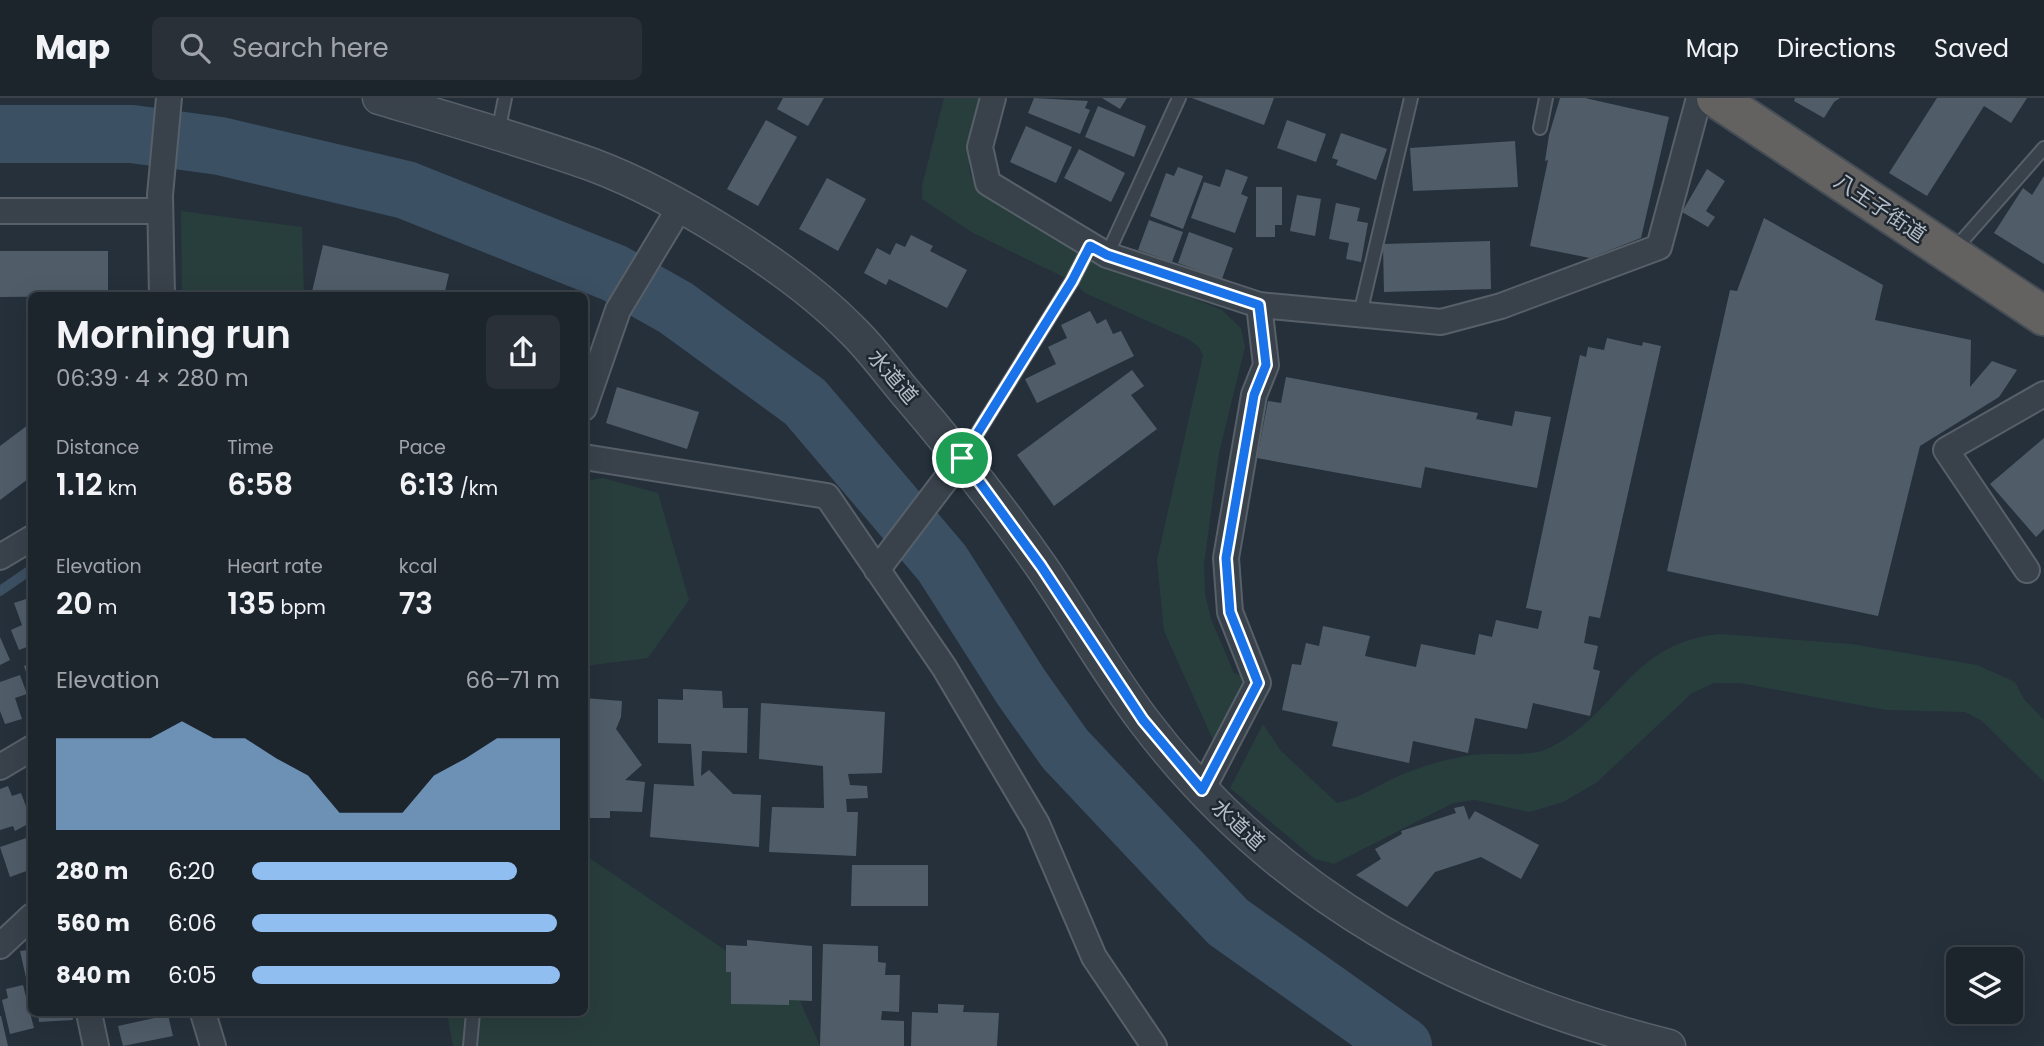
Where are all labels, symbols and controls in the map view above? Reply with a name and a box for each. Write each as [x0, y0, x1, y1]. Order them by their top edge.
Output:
search box [152, 17, 642, 80]
text: Map [35, 24, 110, 71]
icon: search [176, 29, 214, 67]
text: Search here [232, 30, 389, 66]
text: Map [1686, 32, 1739, 65]
text: Directions [1777, 32, 1896, 65]
text: Saved [1934, 32, 2009, 65]
street label: 八王子街道 [1829, 166, 1932, 249]
text: Morning run [56, 308, 291, 361]
button: share [486, 315, 560, 389]
street label: 水道道 [862, 343, 925, 410]
text: 06:39 · 4 × 280 m [56, 362, 249, 394]
pin [932, 428, 992, 488]
text: Distance [56, 434, 139, 461]
text: Time [227, 434, 274, 461]
text: Pace [399, 434, 446, 461]
icon: arrive [943, 439, 981, 477]
text: 1.12 [56, 463, 103, 506]
text: 6:58 [227, 463, 293, 506]
text: 6:13 [399, 463, 455, 506]
text: km [103, 475, 137, 502]
text: /km [455, 475, 498, 502]
text: Elevation [56, 553, 142, 580]
text: Heart rate [227, 553, 323, 580]
text: kcal [399, 553, 438, 580]
text: 20 [56, 582, 93, 625]
text: 135 [227, 582, 275, 625]
text: 73 [399, 582, 433, 625]
text: m [93, 594, 117, 621]
text: bpm [275, 594, 326, 621]
text: Elevation [56, 664, 160, 696]
text: 66–71 m [465, 664, 560, 696]
street label: 水道道 [1205, 793, 1271, 857]
text: 280 m [56, 855, 128, 887]
text: 6:20 [168, 855, 215, 887]
text: 560 m [56, 907, 130, 939]
text: 6:06 [168, 907, 217, 939]
map controls [1946, 947, 2023, 1024]
button: layers [1946, 947, 2023, 1024]
text: 840 m [56, 959, 131, 991]
text: 6:05 [168, 959, 216, 991]

